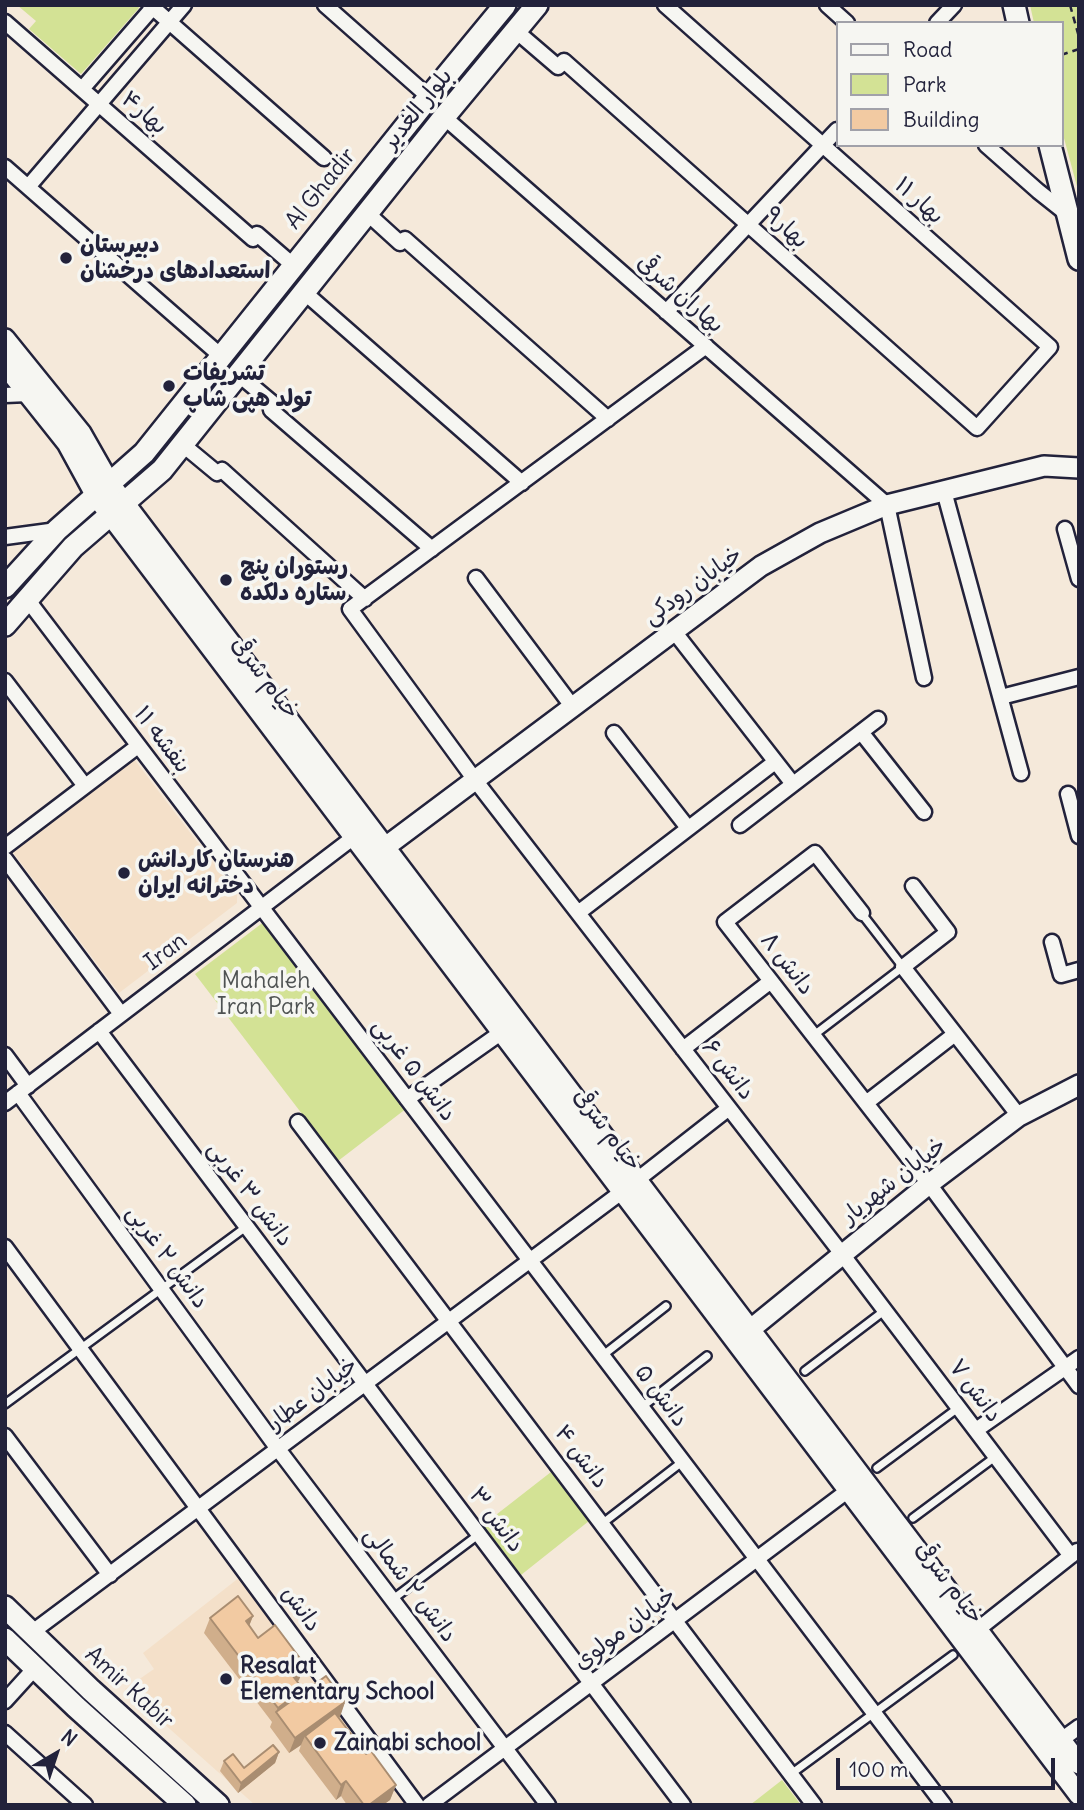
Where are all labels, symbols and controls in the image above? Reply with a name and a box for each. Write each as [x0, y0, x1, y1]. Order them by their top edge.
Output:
legend [836, 21, 1063, 147]
text: Road [903, 36, 952, 63]
street label: بلوار الغدیر [377, 63, 459, 155]
text: Park [903, 71, 946, 98]
street label: بهار۴ [115, 85, 173, 141]
text: Building [903, 106, 979, 133]
street label: Al Ghadir [280, 143, 362, 235]
street label: بهار ۱۱ [889, 172, 949, 230]
street label: بهار۹ [758, 201, 814, 255]
place label: دبیرستان استعدادهای درخشان [80, 231, 270, 285]
street label: بهاران شرقی [631, 249, 729, 339]
marker: دبیرستان استعدادهای درخشان [58, 250, 74, 266]
place label: تشریفات تولد هپی شاپ [183, 359, 311, 413]
marker: تشریفات تولد هپی شاپ [161, 378, 177, 394]
street label: خیابان رودکی [638, 541, 748, 631]
place label: رستوران پنج ستاره دلکده [240, 553, 348, 607]
marker: رستوران پنج ستاره دلکده [218, 572, 234, 588]
street label: خیام شرقی [225, 631, 305, 725]
street label: بنفشه ۱۱ [128, 701, 196, 779]
place label: هنرستان کاردانش دخترانه ایران [138, 846, 294, 900]
marker: هنرستان کاردانش دخترانه ایران [116, 865, 132, 881]
street label: Iran [140, 927, 192, 977]
street label: دانش ۸ [754, 927, 820, 1001]
park label: Mahaleh Iran Park [217, 967, 315, 1021]
street label: دانش ۵ غربی [366, 1013, 462, 1127]
street label: دانش ۶ [696, 1034, 760, 1106]
street label: خیام شرقی [567, 1083, 647, 1177]
street label: خیابان شهریار [836, 1132, 952, 1230]
street label: دانش ۳ غربی [201, 1136, 299, 1252]
street label: دانش ۲ غربی [120, 1200, 214, 1314]
street label: خیابان عطار [263, 1351, 363, 1437]
street label: دانش ۷ [942, 1354, 1008, 1428]
street label: دانش ۵ [629, 1359, 693, 1433]
street label: دانش ۴ [548, 1420, 614, 1494]
street label: دانش ۳ [463, 1482, 529, 1558]
street label: دانش ۲ شمالی [358, 1522, 462, 1648]
street label: خیام شرقی [909, 1536, 989, 1630]
street label: دانش [275, 1581, 327, 1637]
street label: خیابان مولوی [569, 1582, 681, 1676]
street label: Amir Kabir [79, 1641, 179, 1735]
place label: Resalat Elementary School [240, 1652, 434, 1706]
marker: Resalat Elementary School [218, 1671, 234, 1687]
north arrow [21, 1719, 91, 1789]
text: N [57, 1724, 82, 1751]
place label: Zainabi school [334, 1729, 481, 1757]
marker: Zainabi school [312, 1735, 328, 1751]
scale bar [839, 1744, 1058, 1788]
text: 100 m [849, 1756, 908, 1783]

